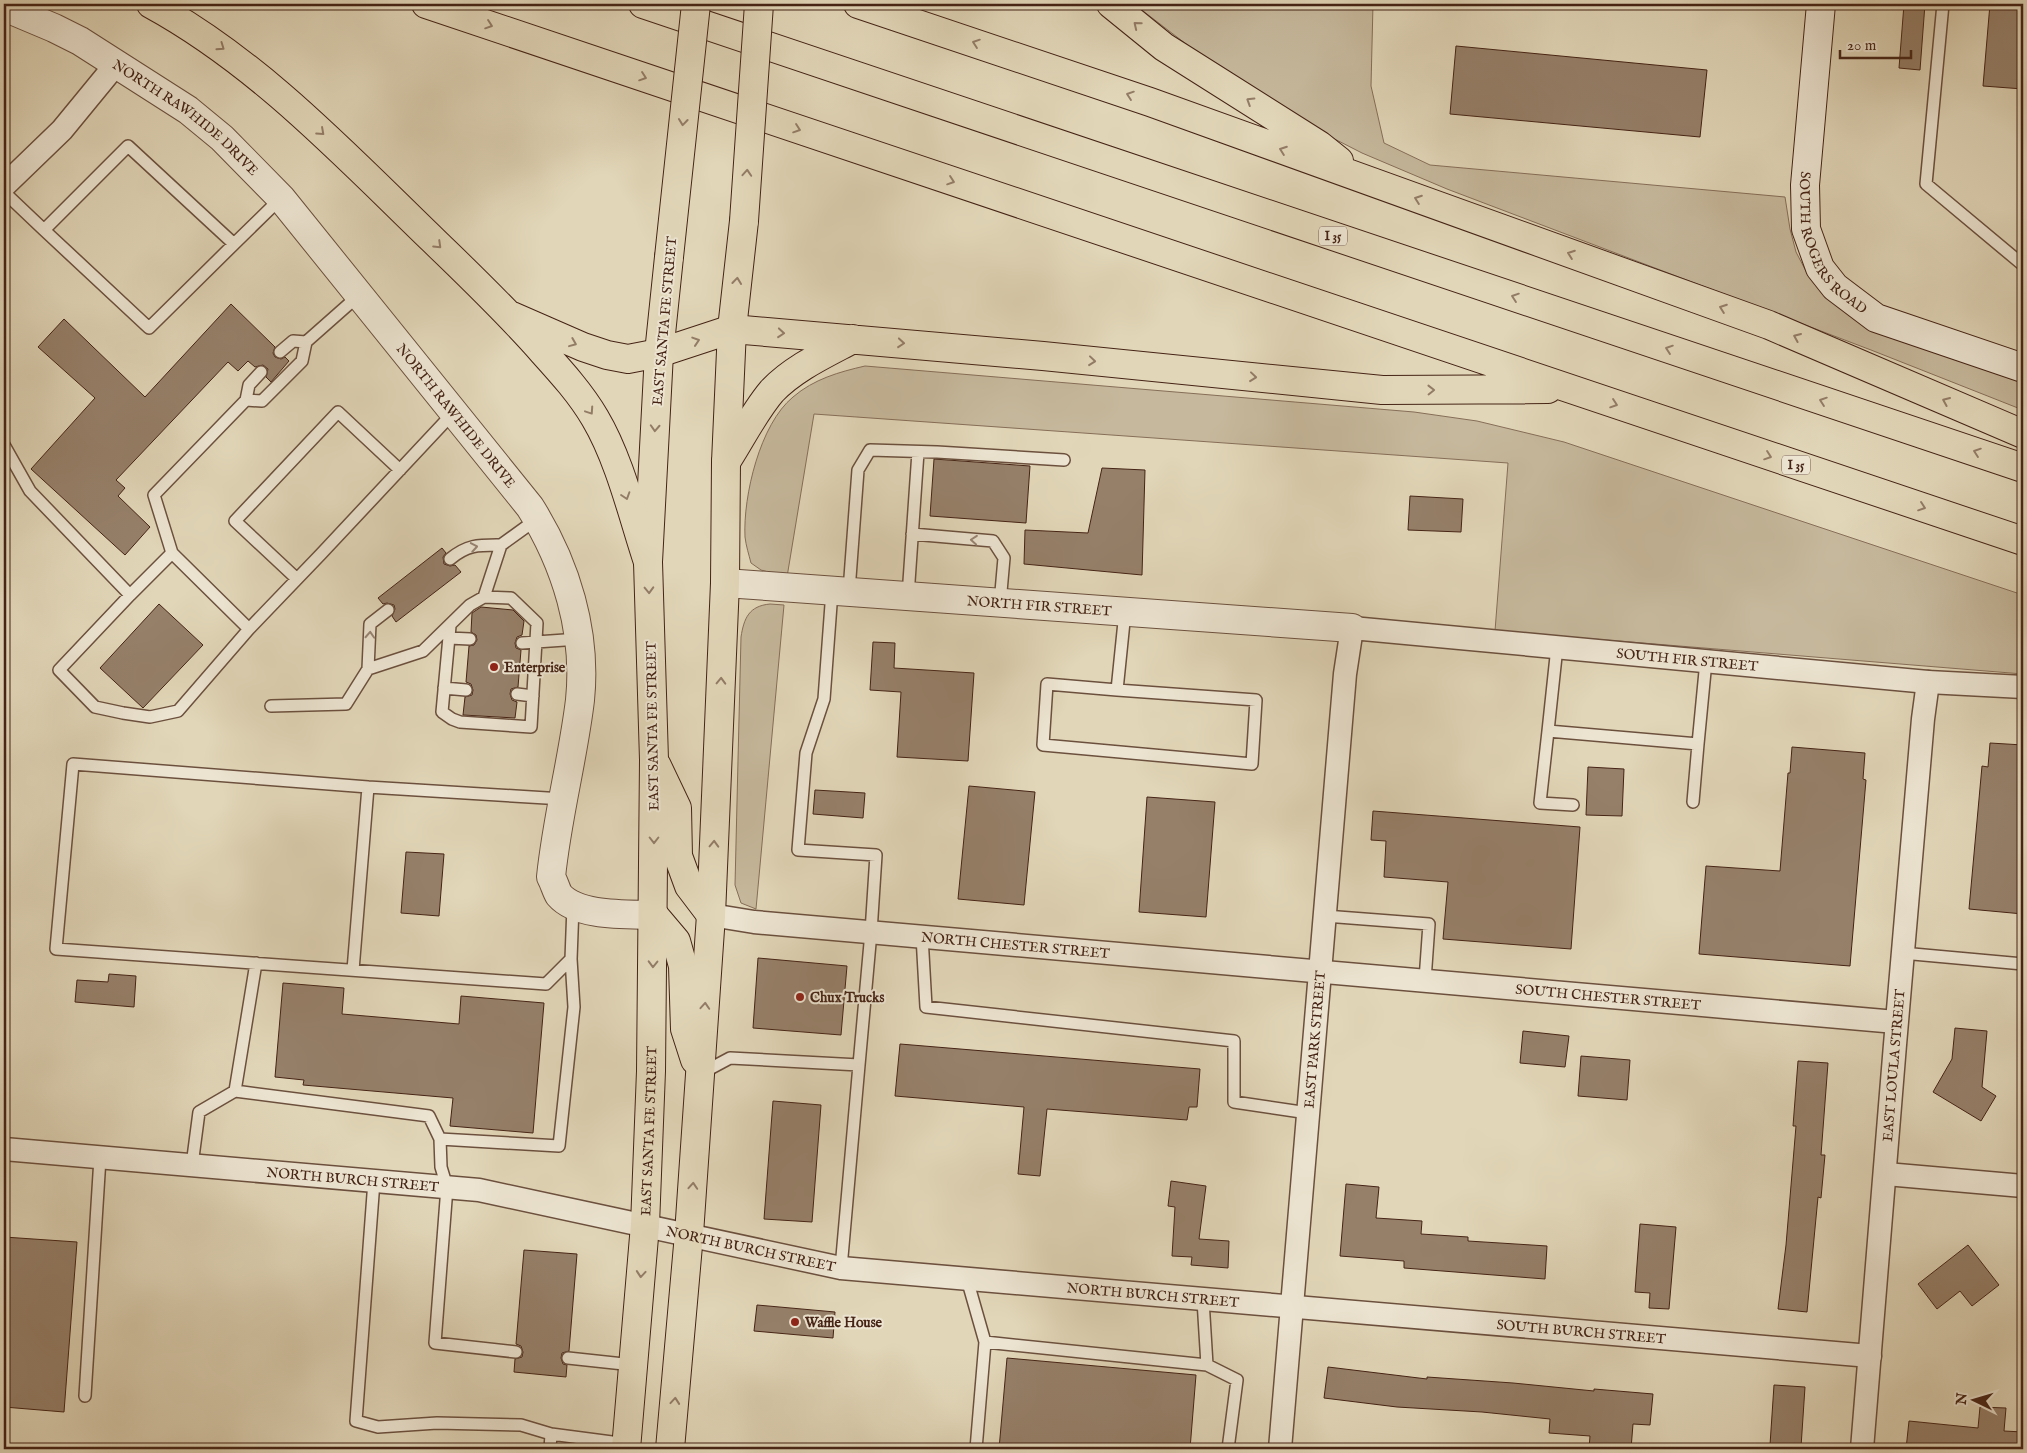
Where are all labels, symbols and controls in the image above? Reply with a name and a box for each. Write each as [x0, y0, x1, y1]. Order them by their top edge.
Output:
one-way arrow [484, 19, 493, 29]
one-way arrow [1134, 23, 1143, 31]
scale bar [1840, 28, 1911, 60]
text: 20 m [1847, 36, 1877, 55]
one-way arrow [972, 39, 981, 49]
one-way arrow [215, 41, 225, 50]
street label: NORTH RAWHIDE DRIVE [109, 56, 262, 180]
one-way arrow [638, 71, 647, 81]
one-way arrow [1126, 91, 1135, 101]
one-way arrow [1246, 98, 1255, 108]
one-way arrow [678, 118, 689, 126]
one-way arrow [792, 123, 801, 133]
one-way arrow [316, 126, 325, 135]
one-way arrow [1279, 146, 1288, 156]
one-way arrow [742, 168, 753, 176]
street label: SOUTH ROGERS ROAD [1795, 170, 1871, 318]
one-way arrow [946, 175, 955, 185]
one-way arrow [1414, 195, 1422, 205]
road number: I 35 [1319, 227, 1347, 246]
street label: EAST SANTA FE STREET [649, 235, 681, 406]
one-way arrow [432, 239, 441, 248]
one-way arrow [1567, 249, 1575, 259]
one-way arrow [732, 276, 743, 284]
one-way arrow [1511, 293, 1520, 303]
one-way arrow [1720, 304, 1728, 314]
one-way arrow [777, 327, 785, 338]
one-way arrow [1793, 332, 1802, 343]
one-way arrow [568, 337, 576, 347]
one-way arrow [691, 337, 699, 347]
one-way arrow [898, 338, 906, 349]
street label: NORTH RAWHIDE DRIVE [392, 340, 519, 492]
one-way arrow [1665, 345, 1674, 355]
one-way arrow [1088, 355, 1096, 366]
one-way arrow [1250, 371, 1258, 382]
one-way arrow [1427, 385, 1435, 395]
one-way arrow [1819, 396, 1828, 406]
one-way arrow [1942, 397, 1951, 408]
one-way arrow [1610, 398, 1618, 408]
one-way arrow [584, 405, 593, 414]
one-way arrow [650, 424, 661, 432]
one-way arrow [1973, 448, 1982, 458]
one-way arrow [1764, 450, 1772, 460]
road number: I 35 [1782, 456, 1810, 474]
one-way arrow [620, 492, 630, 500]
one-way arrow [1918, 502, 1926, 512]
one-way arrow [970, 534, 978, 545]
one-way arrow [470, 542, 479, 552]
one-way arrow [644, 587, 654, 595]
street label: NORTH FIR STREET [966, 592, 1113, 621]
one-way arrow [364, 631, 375, 639]
street label: EAST SANTA FE STREET [643, 640, 663, 811]
street label: SOUTH FIR STREET [1616, 645, 1760, 676]
place label: Enterprise [504, 659, 566, 677]
marker: Enterprise [488, 661, 500, 673]
one-way arrow [716, 677, 726, 685]
one-way arrow [649, 837, 659, 845]
one-way arrow [709, 840, 720, 848]
street label: NORTH CHESTER STREET [920, 929, 1111, 963]
one-way arrow [647, 960, 658, 968]
street label: EAST PARK STREET [1301, 969, 1330, 1109]
street label: SOUTH CHESTER STREET [1515, 981, 1702, 1015]
street label: EAST LOULA STREET [1879, 988, 1910, 1142]
place label: Chux Trucks [810, 989, 885, 1007]
marker: Chux Trucks [794, 991, 806, 1003]
one-way arrow [699, 1002, 710, 1010]
street label: EAST SANTA FE STREET [637, 1045, 661, 1216]
street label: NORTH BURCH STREET [266, 1164, 440, 1197]
one-way arrow [687, 1181, 698, 1189]
street label: NORTH BURCH STREET [664, 1223, 838, 1277]
one-way arrow [636, 1270, 647, 1278]
street label: NORTH BURCH STREET [1066, 1279, 1240, 1312]
place label: Waffle House [804, 1314, 883, 1332]
marker: Waffle House [789, 1316, 801, 1328]
street label: SOUTH BURCH STREET [1496, 1316, 1667, 1349]
north arrow [1950, 1376, 2000, 1426]
text: N [1952, 1392, 1972, 1407]
one-way arrow [669, 1396, 680, 1404]

